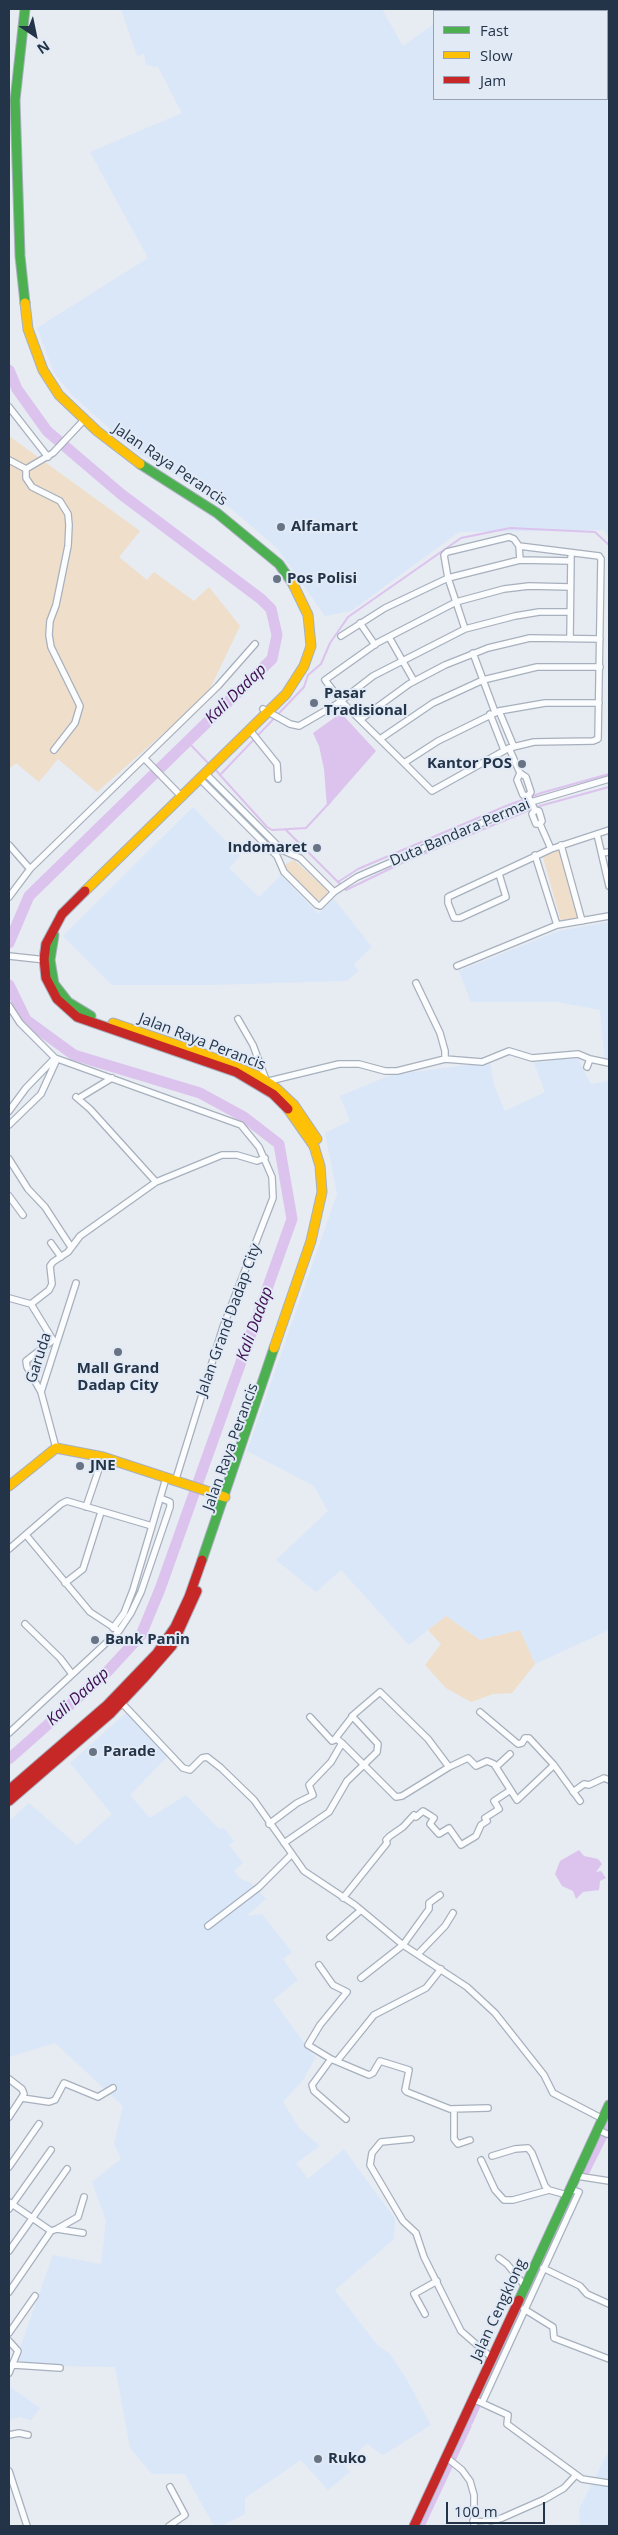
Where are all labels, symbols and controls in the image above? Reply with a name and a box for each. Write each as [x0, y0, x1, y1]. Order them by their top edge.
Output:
north arrow [10, 10, 60, 60]
legend [433, 10, 608, 100]
text: Fast [480, 20, 509, 40]
text: N [34, 37, 54, 59]
text: Slow [480, 45, 513, 65]
text: Jam [480, 70, 506, 90]
street label: Jalan Raya Perancis [109, 420, 231, 510]
place label: Alfamart [291, 518, 358, 536]
marker: Alfamart [275, 521, 287, 533]
place label: Pos Polisi [287, 570, 357, 588]
marker: Pos Polisi [271, 573, 283, 585]
water label: Kali Dadap [201, 660, 271, 728]
place label: Pasar Tradisional [324, 685, 407, 720]
marker: Pasar Tradisional [308, 697, 320, 709]
place label: Kantor POS [427, 755, 512, 773]
marker: Kantor POS [516, 758, 528, 770]
street label: Duta Bandara Permai [387, 795, 533, 871]
place label: Indomaret [227, 839, 307, 857]
marker: Indomaret [311, 842, 323, 854]
street label: Jalan Raya Perancis [136, 1010, 268, 1074]
street label: Jalan Grand Dadap City [193, 1241, 265, 1399]
water label: Kali Dadap [233, 1284, 277, 1364]
street label: Garuda [22, 1330, 56, 1386]
marker: Mall Grand Dadap City [112, 1346, 124, 1358]
place label: Mall Grand Dadap City [77, 1360, 159, 1395]
street label: Jalan Raya Perancis [200, 1381, 262, 1513]
place label: JNE [90, 1457, 116, 1475]
marker: JNE [74, 1460, 86, 1472]
place label: Bank Panin [105, 1631, 190, 1649]
marker: Bank Panin [89, 1634, 101, 1646]
water label: Kali Dadap [43, 1664, 113, 1730]
place label: Parade [103, 1743, 156, 1761]
marker: Parade [87, 1746, 99, 1758]
street label: Jalan Cengklong [467, 2256, 531, 2364]
place label: Ruko [328, 2450, 366, 2468]
marker: Ruko [312, 2453, 324, 2465]
scale bar [448, 2492, 547, 2524]
text: 100 m [454, 2501, 498, 2521]

